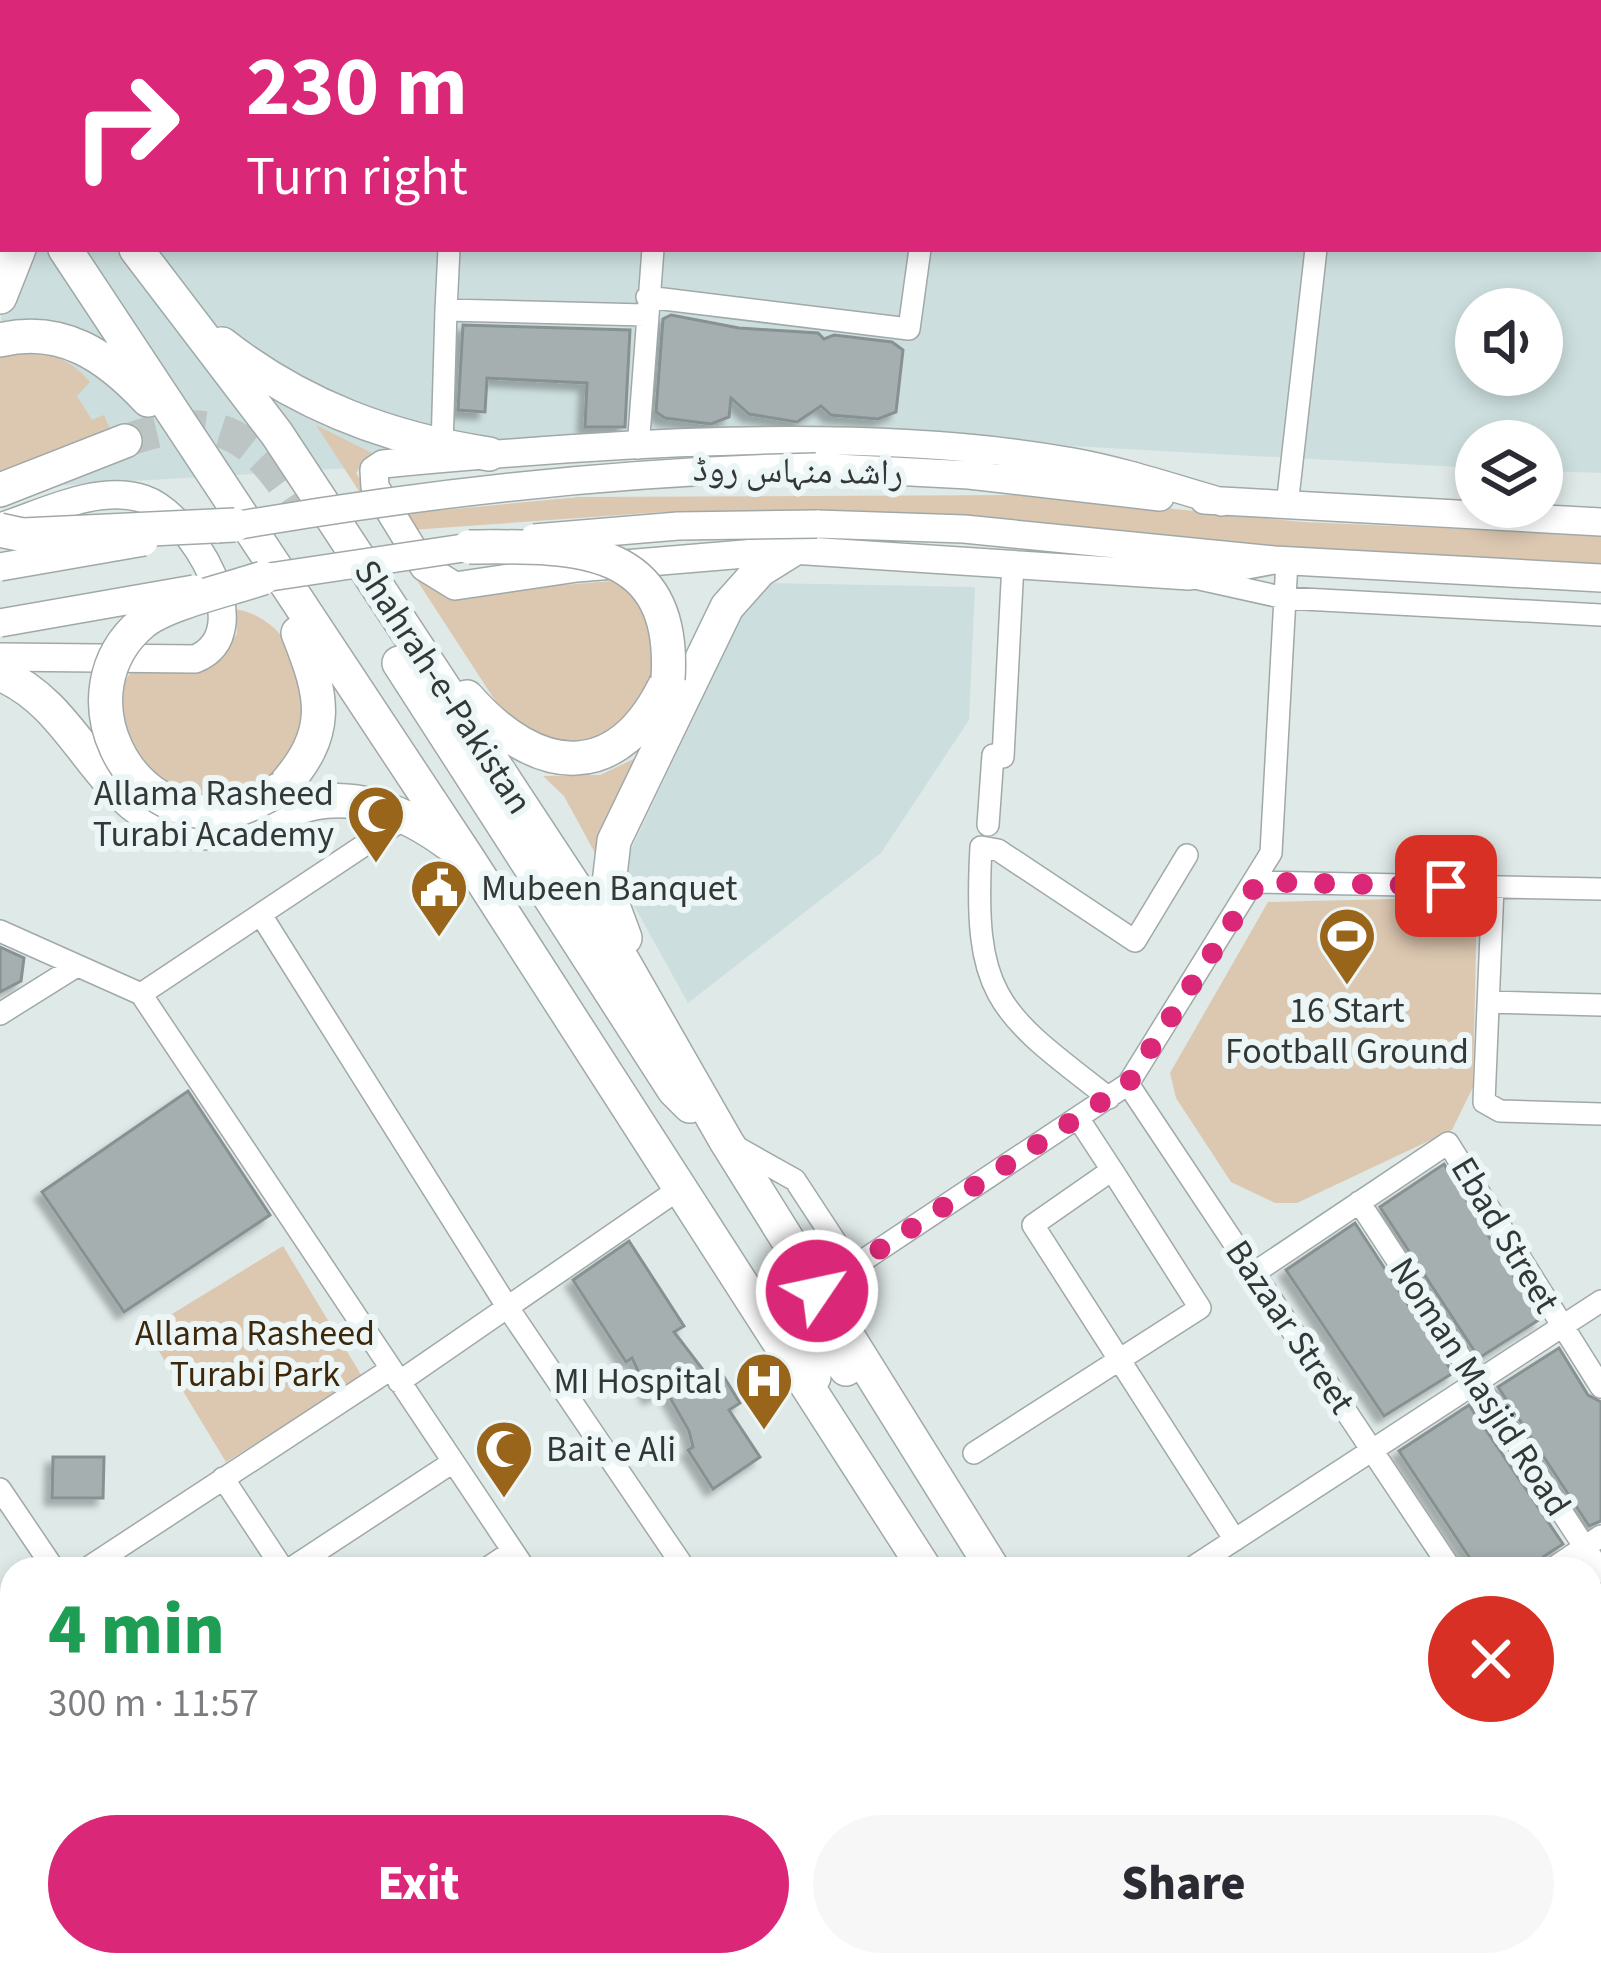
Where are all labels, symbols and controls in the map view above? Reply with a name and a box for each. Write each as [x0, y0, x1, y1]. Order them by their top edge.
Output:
text: 230 m [246, 28, 468, 148]
icon: right [48, 48, 204, 204]
text: Turn right [246, 139, 468, 216]
map controls [1455, 288, 1563, 528]
button: sound [1455, 288, 1563, 396]
button: layers [1455, 420, 1563, 528]
street label: راشد منہاس روڈ [693, 444, 903, 498]
street label: Shahrah-e-Pakistan [342, 550, 544, 824]
place label: Allama Rasheed Turabi Academy [93, 768, 334, 860]
mosque icon: Allama Rasheed Turabi Academy [345, 783, 407, 865]
pin [1395, 835, 1497, 937]
icon: arrive [1413, 853, 1479, 919]
public building icon: Mubeen Banquet [408, 857, 470, 939]
place label: Mubeen Banquet [481, 863, 738, 914]
sports icon: 16 Start Football Ground [1316, 905, 1378, 987]
place label: 16 Start Football Ground [1225, 985, 1469, 1077]
street label: Ebad Street [1438, 1147, 1572, 1323]
position arrow [754, 1228, 880, 1354]
street label: Bazaar Street [1213, 1230, 1367, 1424]
street label: Noman Masjid Road [1377, 1248, 1583, 1526]
park label: Allama Rasheed Turabi Park [135, 1308, 375, 1400]
hospital icon: MI Hospital [733, 1350, 795, 1432]
place label: MI Hospital [554, 1356, 722, 1407]
mosque icon: Bait e Ali [473, 1418, 535, 1500]
place label: Bait e Ali [546, 1424, 676, 1475]
text: 4 min [48, 1579, 225, 1682]
button: close [1428, 1596, 1554, 1722]
text: 300 m · 11:57 [48, 1676, 259, 1732]
button: Exit [48, 1815, 789, 1953]
button: Share [813, 1815, 1554, 1953]

